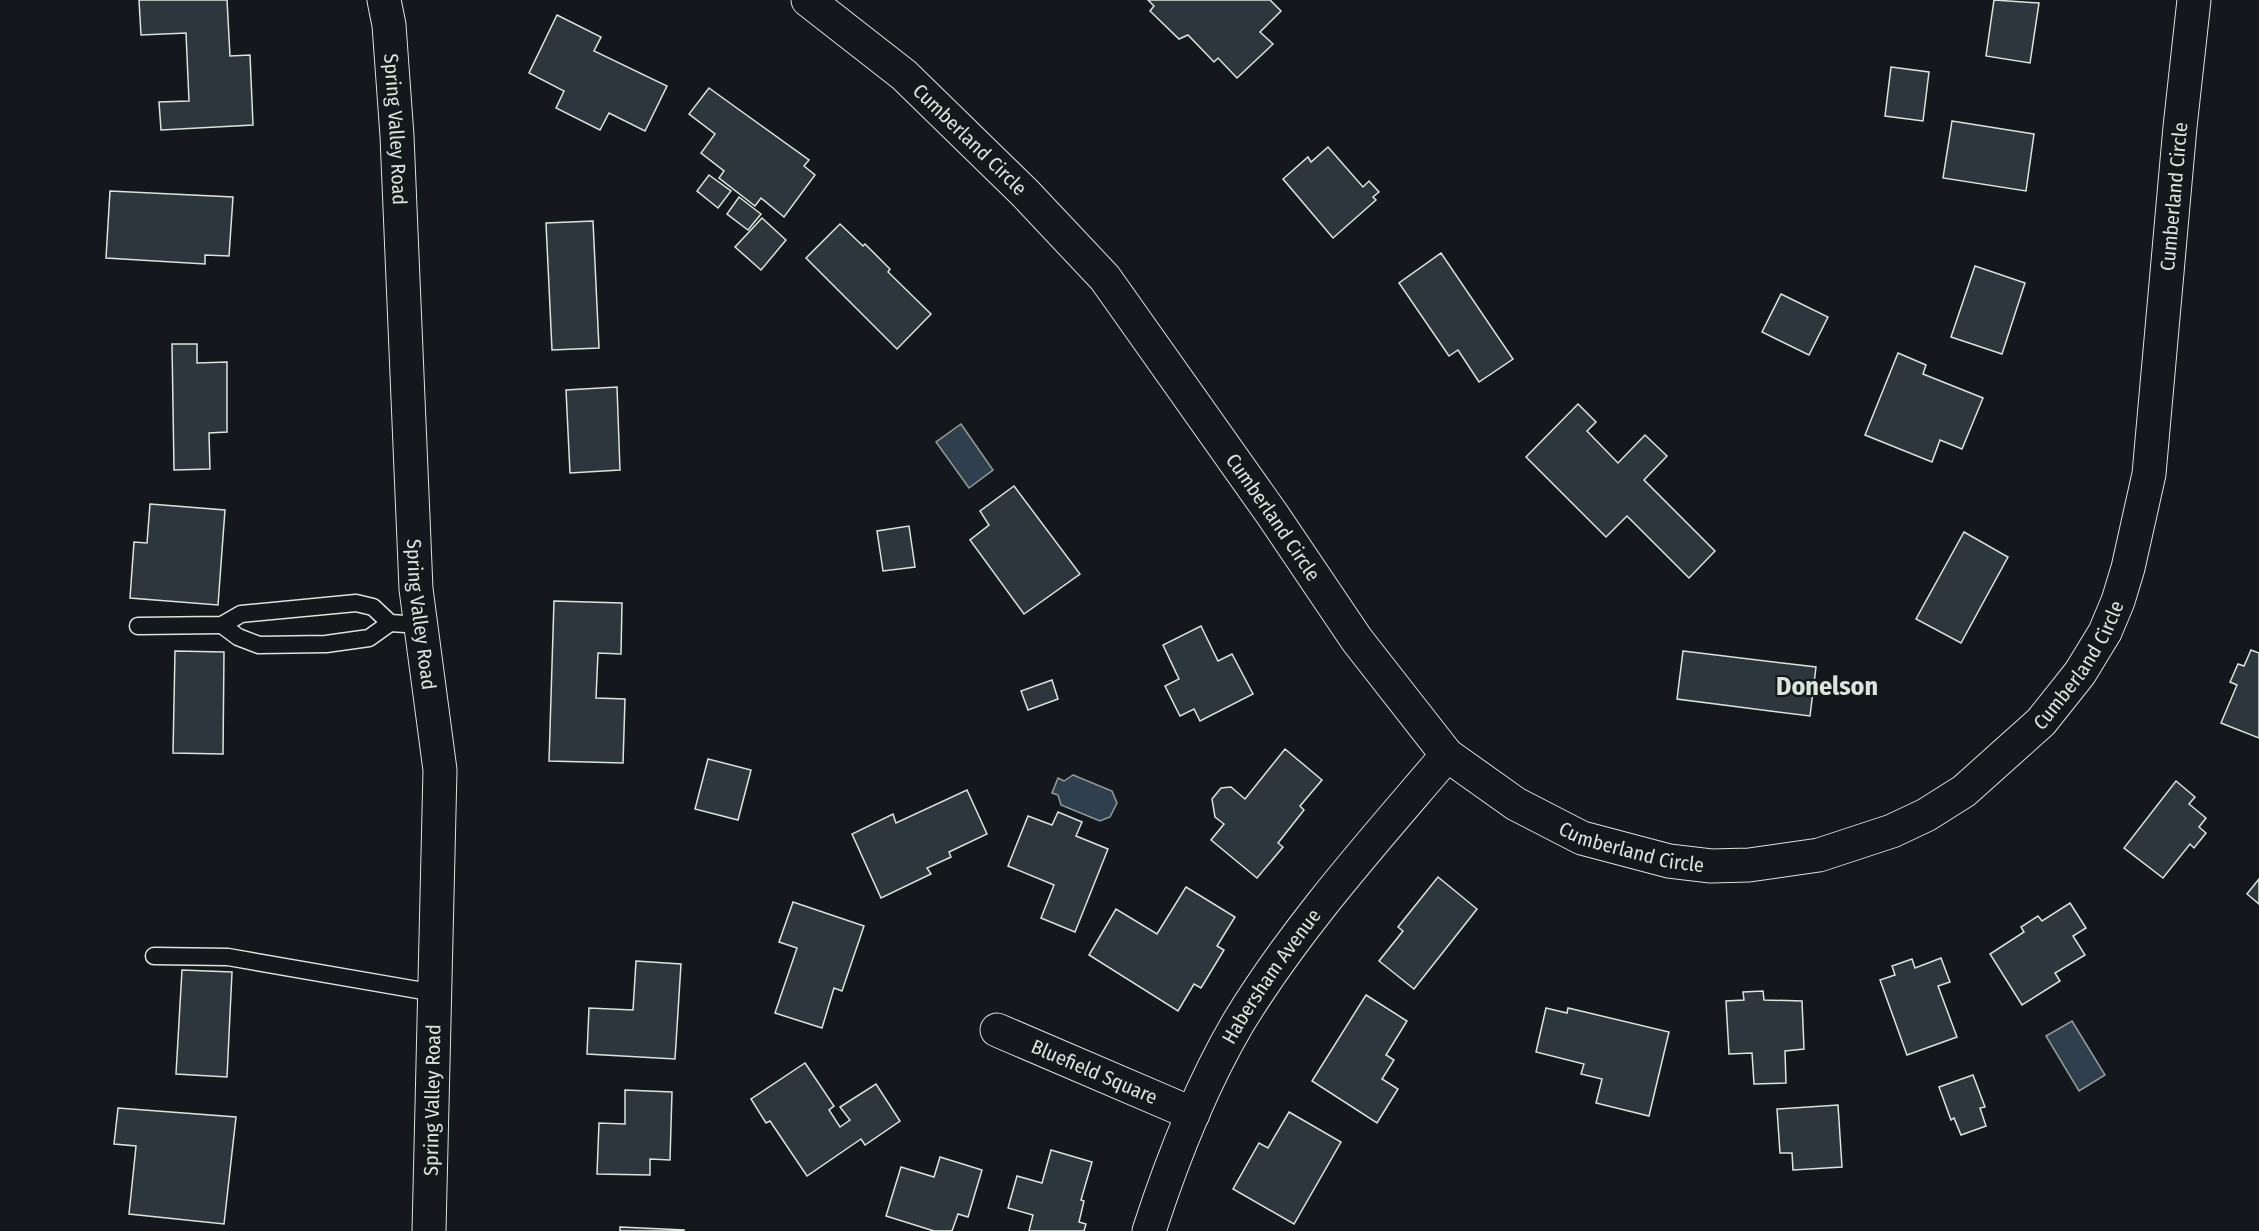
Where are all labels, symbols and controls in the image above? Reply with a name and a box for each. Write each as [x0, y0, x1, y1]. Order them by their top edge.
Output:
street label: Spring Valley Road [379, 53, 412, 205]
street label: Cumberland Circle [908, 79, 1032, 200]
street label: Cumberland Circle [2155, 121, 2192, 272]
street label: Cumberland Circle [1221, 449, 1326, 585]
street label: Spring Valley Road [402, 539, 441, 691]
street label: Cumberland Circle [2028, 597, 2129, 735]
district label: Donelson [1776, 671, 1878, 702]
street label: Cumberland Circle [1555, 816, 1705, 877]
street label: Habersham Avenue [1217, 904, 1326, 1048]
street label: Spring Valley Road [419, 1024, 445, 1176]
street label: Bluefield Square [1028, 1034, 1161, 1109]

